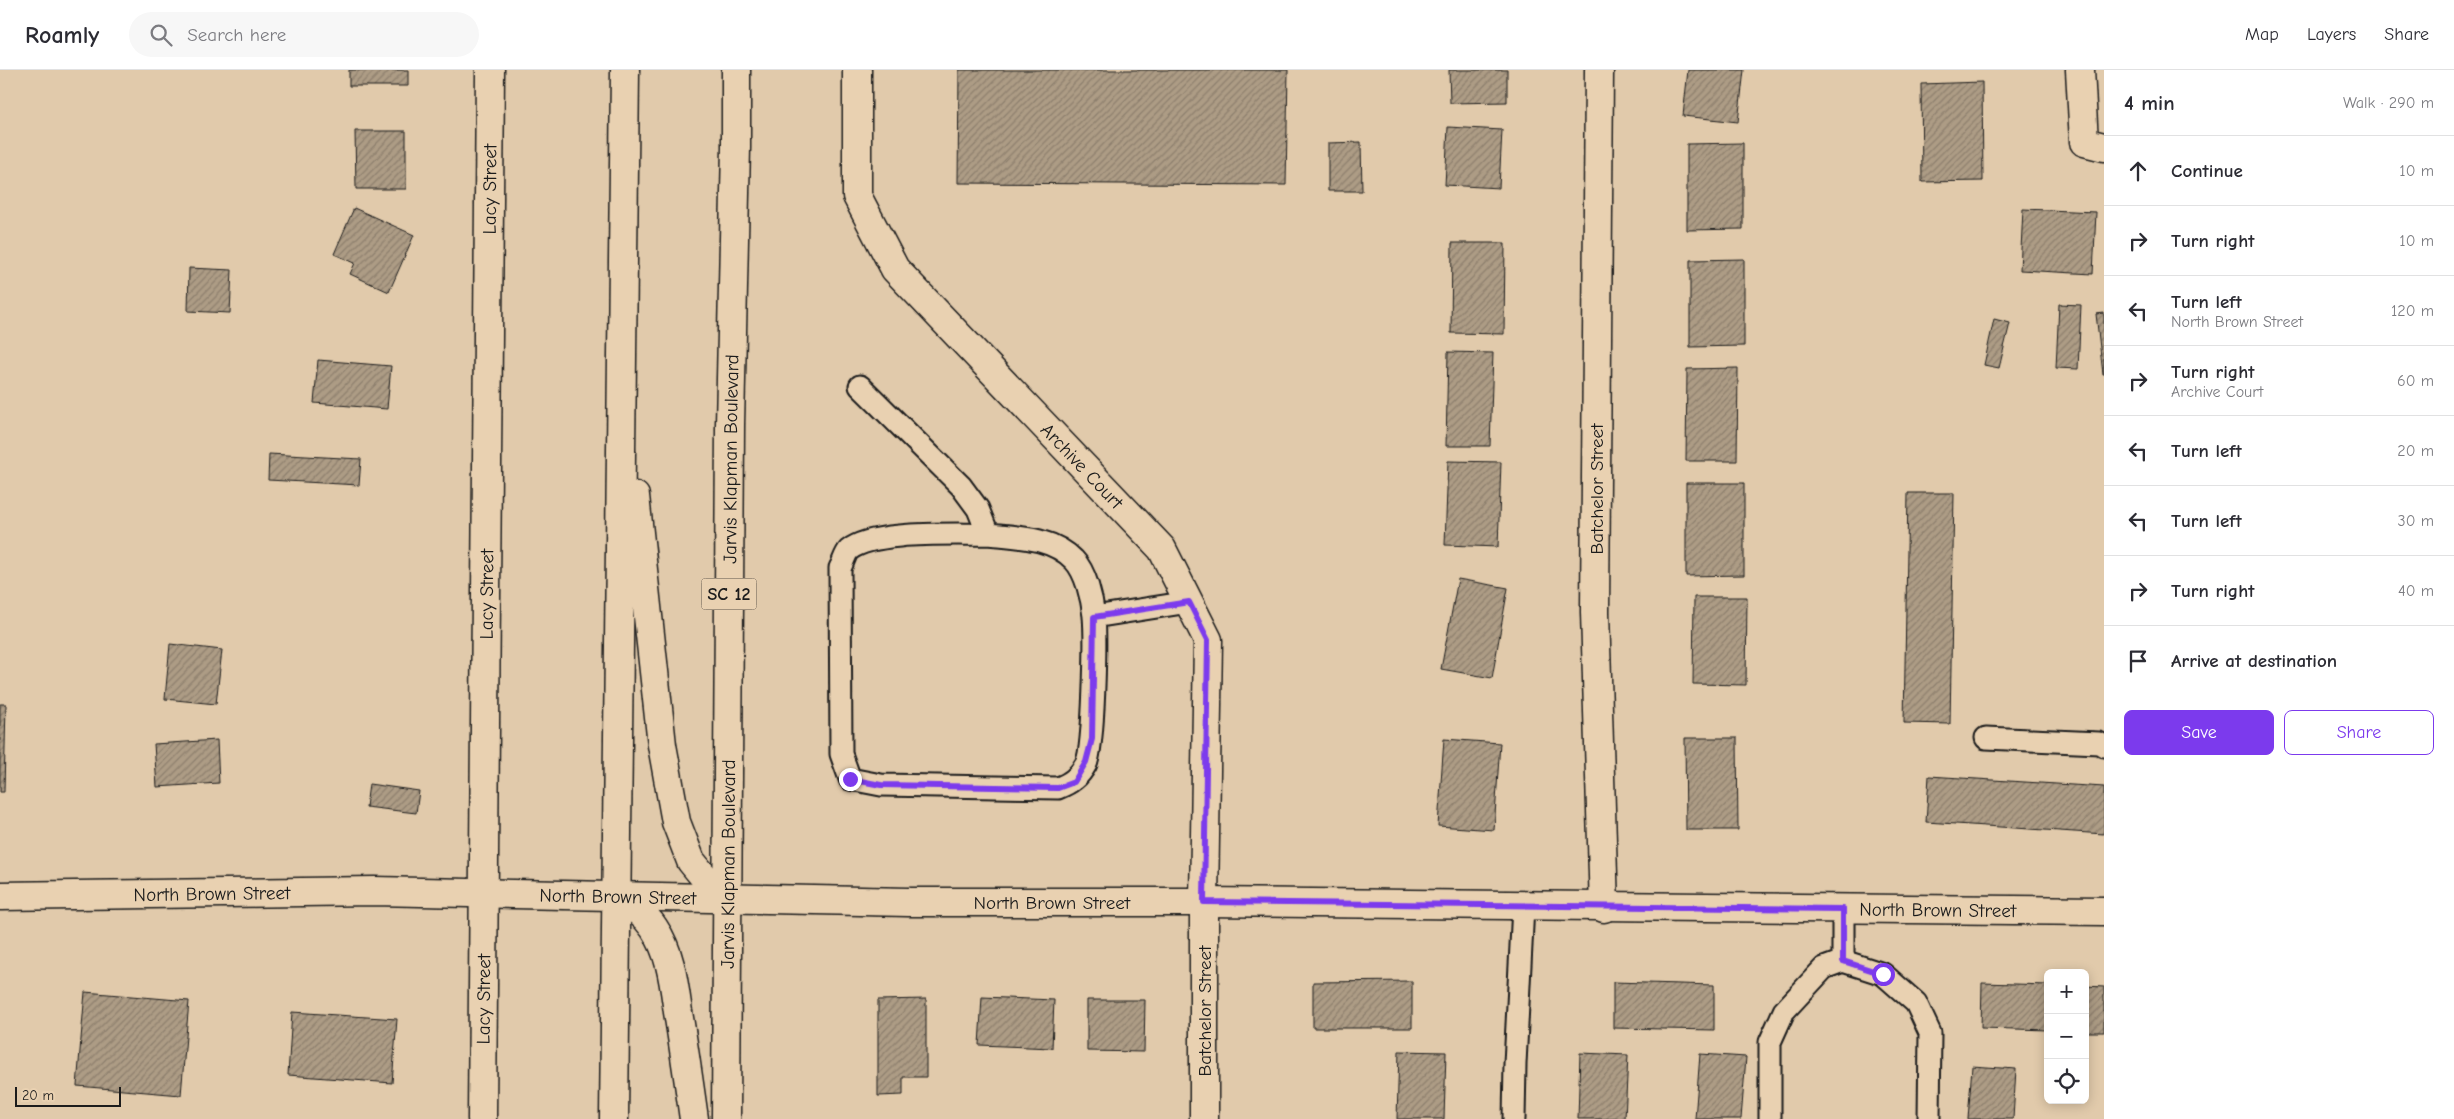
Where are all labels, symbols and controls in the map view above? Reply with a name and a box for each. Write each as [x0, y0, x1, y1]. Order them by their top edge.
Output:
search box [129, 12, 479, 57]
text: Roamly [25, 21, 99, 49]
icon: search [147, 21, 175, 49]
text: Search here [187, 24, 286, 46]
text: Map [2245, 24, 2279, 45]
text: Layers [2307, 24, 2356, 45]
text: Share [2384, 24, 2429, 45]
text: 4 min [2124, 91, 2175, 115]
text: Walk · 290 m [2343, 94, 2434, 112]
street label: Lacy Street [479, 143, 501, 234]
icon: ahead [2124, 157, 2152, 185]
text: Continue [2171, 160, 2243, 182]
text: 10 m [2399, 162, 2434, 180]
icon: right [2124, 227, 2152, 255]
text: Turn right [2171, 230, 2255, 252]
text: 10 m [2399, 232, 2434, 250]
text: Turn left [2171, 291, 2242, 313]
icon: left [2124, 297, 2152, 325]
text: 120 m [2391, 302, 2434, 320]
text: North Brown Street [2171, 313, 2303, 331]
street label: Jarvis Klapman Boulevard [719, 354, 744, 564]
text: Turn right [2171, 361, 2255, 383]
icon: right [2124, 367, 2152, 395]
text: 60 m [2397, 372, 2434, 390]
text: Archive Court [2171, 383, 2263, 401]
street label: Archive Court [1036, 419, 1128, 514]
street label: Batchelor Street [1586, 423, 1608, 555]
icon: left [2124, 437, 2152, 465]
text: Turn left [2171, 440, 2242, 462]
text: 20 m [2397, 442, 2434, 460]
icon: left [2124, 507, 2152, 535]
text: Turn left [2171, 510, 2242, 532]
text: 30 m [2398, 512, 2434, 530]
street label: Lacy Street [476, 548, 498, 639]
icon: right [2124, 577, 2152, 605]
road number: SC 12 [702, 578, 756, 610]
text: Turn right [2171, 580, 2255, 602]
text: 40 m [2398, 582, 2434, 600]
icon: arrive [2124, 647, 2152, 675]
text: Arrive at destination [2171, 650, 2337, 672]
button: Save [2124, 710, 2274, 755]
button: Share [2284, 710, 2434, 755]
street label: Jarvis Klapman Boulevard [717, 759, 740, 969]
route end [839, 768, 862, 791]
street label: North Brown Street [133, 882, 291, 906]
street label: North Brown Street [539, 884, 697, 910]
street label: North Brown Street [973, 892, 1131, 914]
street label: North Brown Street [1859, 899, 2017, 922]
street label: Batchelor Street [1194, 945, 1216, 1077]
street label: Lacy Street [473, 953, 495, 1044]
route start [1872, 963, 1895, 986]
map controls [2044, 969, 2089, 1104]
button: + [2044, 969, 2089, 1014]
button: − [2044, 1014, 2089, 1059]
button: locate [2044, 1059, 2089, 1104]
scale bar [15, 1084, 121, 1107]
text: 20 m [22, 1087, 54, 1104]

